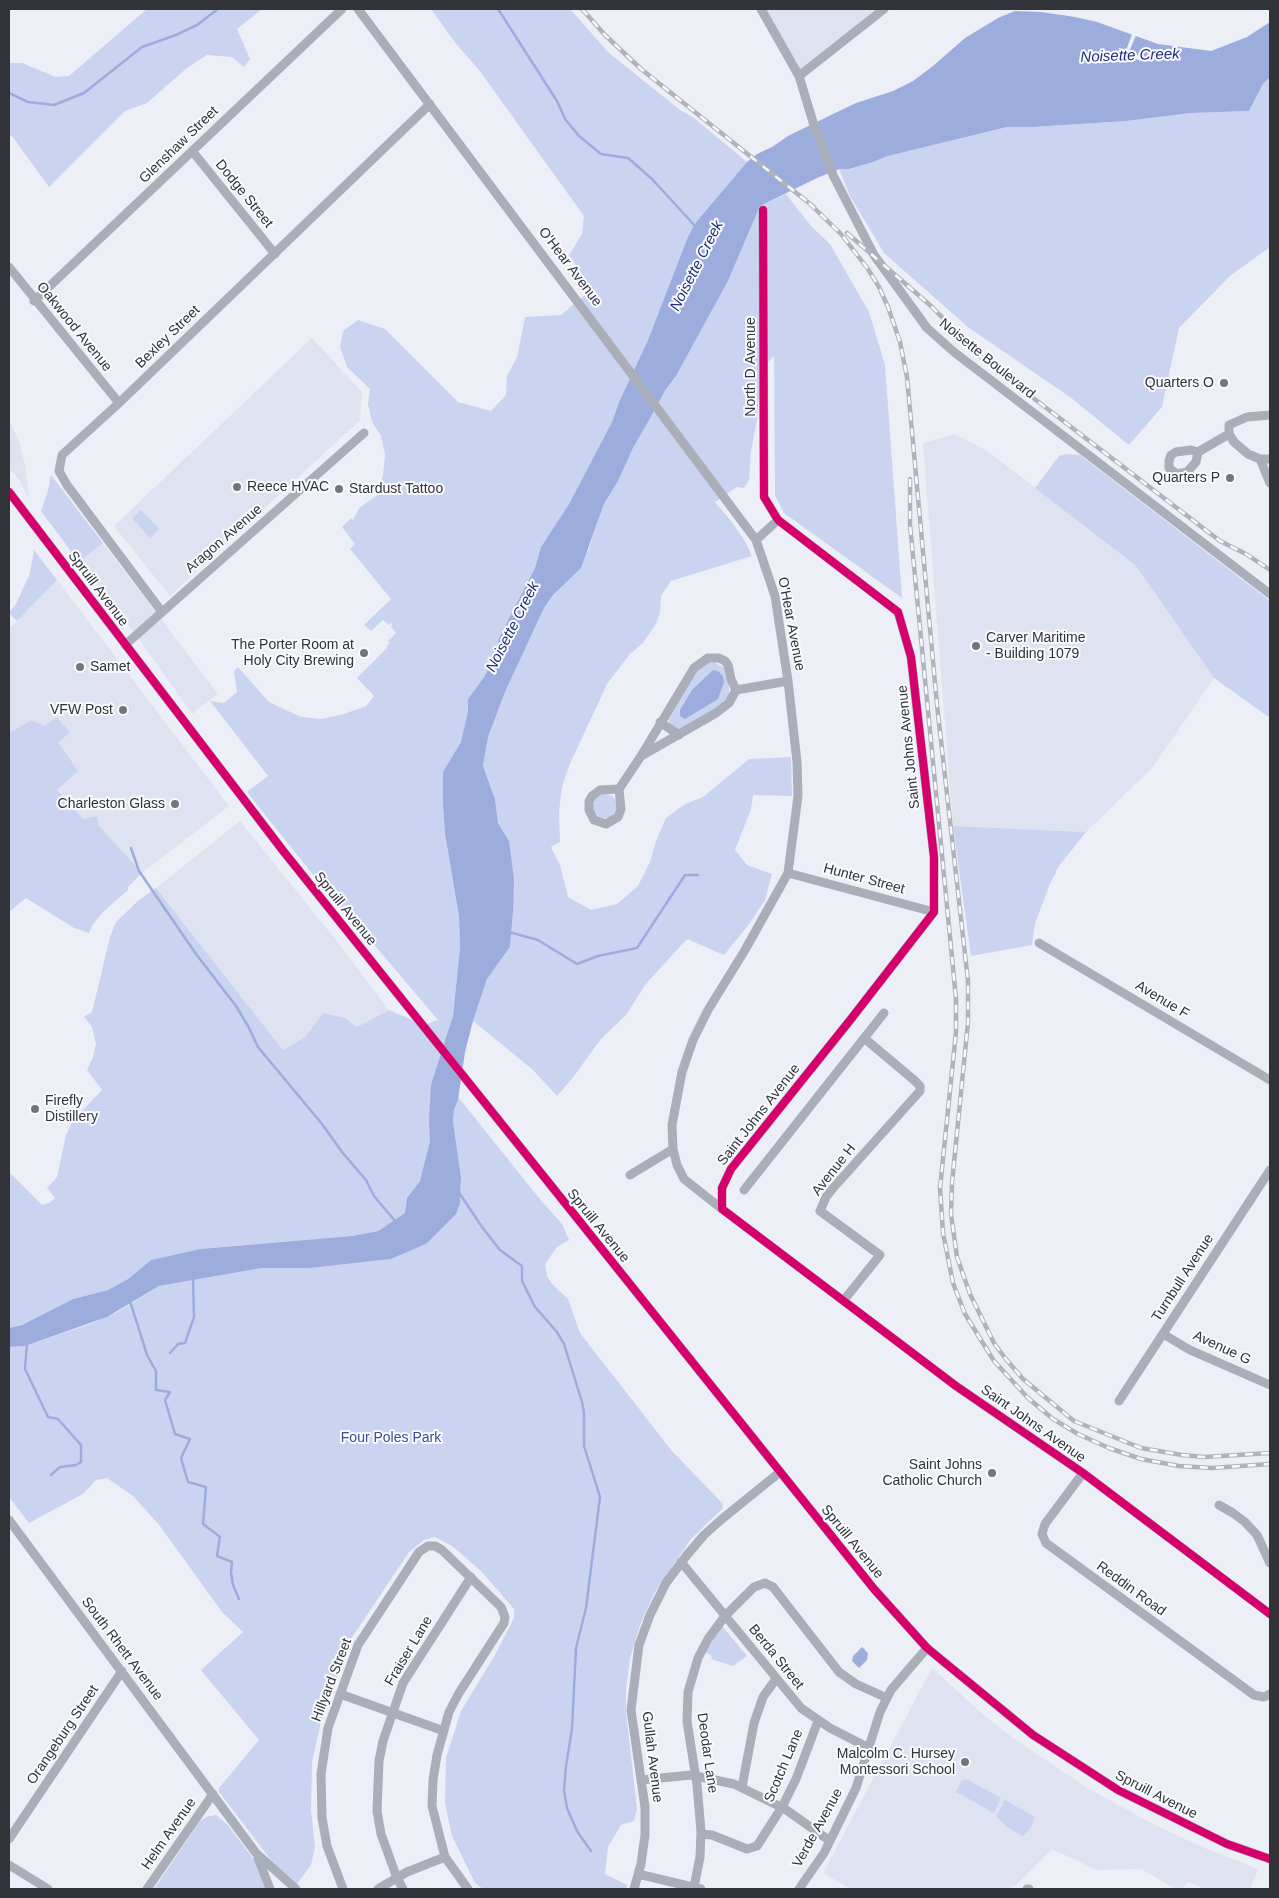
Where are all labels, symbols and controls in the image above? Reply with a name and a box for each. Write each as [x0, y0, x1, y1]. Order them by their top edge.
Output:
water label: Noisette Creek [1080, 45, 1180, 67]
street label: Glenshaw Street [136, 103, 222, 187]
street label: Dodge Street [212, 157, 276, 231]
water label: Noisette Creek [666, 218, 728, 314]
street label: O'Hear Avenue [535, 224, 605, 310]
street label: Oakwood Avenue [33, 279, 115, 375]
street label: Bexley Street [132, 302, 204, 372]
street label: Noisette Boulevard [936, 315, 1038, 403]
street label: North D Avenue [743, 317, 759, 417]
place label: Quarters O [1145, 375, 1214, 391]
marker: Quarters O [1218, 377, 1230, 389]
place label: Quarters P [1152, 470, 1220, 486]
marker: Quarters P [1224, 472, 1236, 484]
place label: Reece HVAC [247, 479, 329, 495]
marker: Reece HVAC [231, 481, 243, 493]
place label: Stardust Tattoo [349, 481, 443, 497]
marker: Stardust Tattoo [333, 483, 345, 495]
street label: Aragon Avenue [182, 501, 266, 577]
street label: Spruill Avenue [64, 548, 132, 630]
street label: O'Hear Avenue [774, 576, 808, 672]
water label: Noisette Creek [482, 579, 544, 675]
place label: Carver Maritime - Building 1079 [986, 630, 1086, 662]
place label: The Porter Room at Holy City Brewing [231, 637, 354, 670]
marker: Carver Maritime - Building 1079 [970, 640, 982, 652]
marker: The Porter Room at Holy City Brewing [358, 647, 370, 659]
place label: Samet [90, 659, 130, 675]
marker: Samet [74, 661, 86, 673]
street label: Saint Johns Avenue [894, 684, 924, 810]
place label: VFW Post [50, 702, 113, 718]
marker: VFW Post [117, 704, 129, 716]
place label: Charleston Glass [58, 796, 165, 812]
marker: Charleston Glass [169, 798, 181, 810]
street label: Hunter Street [822, 860, 906, 898]
street label: Spruill Avenue [310, 869, 380, 949]
street label: Avenue F [1132, 977, 1192, 1023]
street label: Saint Johns Avenue [714, 1061, 804, 1169]
place label: Firefly Distillery [45, 1093, 98, 1126]
marker: Firefly Distillery [29, 1103, 41, 1115]
street label: Avenue H [809, 1141, 859, 1199]
street label: Spruill Avenue [563, 1186, 633, 1266]
street label: Turnbull Avenue [1148, 1231, 1218, 1325]
street label: Avenue G [1190, 1327, 1254, 1369]
street label: Saint Johns Avenue [977, 1381, 1089, 1467]
park label: Four Poles Park [341, 1430, 441, 1446]
place label: Saint Johns Catholic Church [882, 1457, 982, 1490]
marker: Saint Johns Catholic Church [986, 1467, 998, 1479]
street label: Spruill Avenue [817, 1502, 887, 1582]
street label: Reddin Road [1093, 1558, 1169, 1620]
street label: South Rhett Avenue [78, 1594, 166, 1704]
street label: Fraiser Lane [382, 1613, 436, 1689]
street label: Berda Street [745, 1621, 807, 1693]
street label: Hillyard Street [308, 1636, 356, 1724]
street label: Orangeburg Street [24, 1682, 102, 1788]
street label: Gullah Avenue [638, 1711, 666, 1803]
street label: Deodar Lane [693, 1712, 721, 1794]
street label: Scotch Lane [761, 1727, 807, 1805]
place label: Malcolm C. Hursey Montessori School [837, 1746, 955, 1778]
marker: Malcolm C. Hursey Montessori School [959, 1756, 971, 1768]
street label: Spruill Avenue [1112, 1767, 1200, 1823]
street label: Verde Avenue [789, 1786, 847, 1870]
street label: Helm Avenue [138, 1795, 200, 1873]

